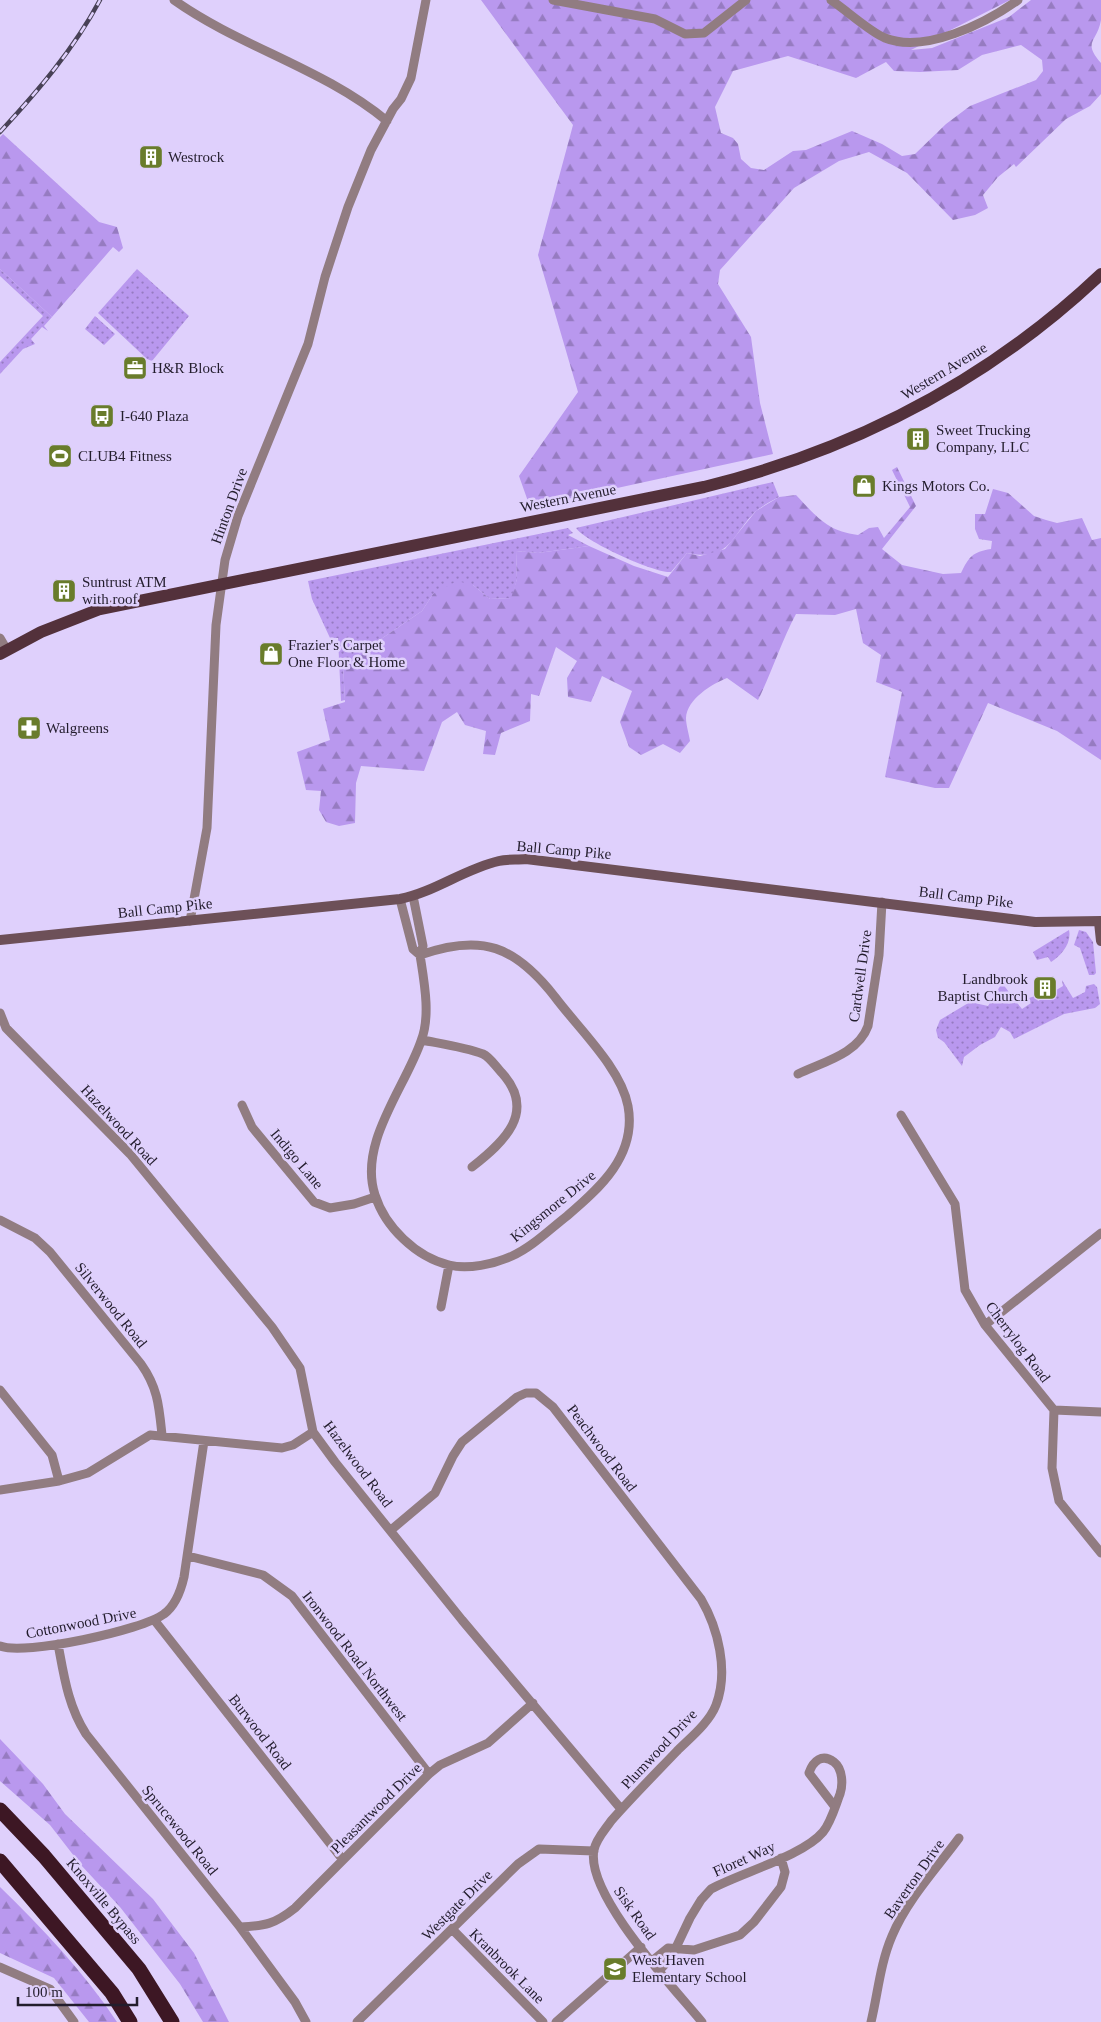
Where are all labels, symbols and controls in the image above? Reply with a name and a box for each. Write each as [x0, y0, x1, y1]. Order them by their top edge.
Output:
building icon: Westrock [138, 144, 164, 170]
place label: Westrock [168, 149, 225, 165]
street label: Western Avenue [898, 339, 990, 403]
office icon: H&R Block [122, 355, 148, 381]
place label: H&R Block [152, 360, 225, 376]
bus stop icon: I-640 Plaza [89, 403, 115, 429]
place label: I-640 Plaza [120, 408, 189, 424]
place label: Sweet Trucking Company, LLC [936, 422, 1031, 455]
building icon: Sweet Trucking Company, LLC [905, 426, 931, 452]
sports icon: CLUB4 Fitness [47, 443, 73, 469]
place label: CLUB4 Fitness [78, 448, 172, 464]
street label: Hinton Drive [208, 466, 250, 546]
shop icon: Kings Motors Co. [851, 473, 877, 499]
place label: Kings Motors Co. [882, 478, 990, 494]
street label: Western Avenue [519, 481, 618, 515]
place label: Suntrust ATM with roof [82, 574, 167, 607]
building icon: Suntrust ATM with roof [51, 578, 77, 604]
place label: Frazier's Carpet One Floor & Home [288, 637, 405, 670]
shop icon: Frazier's Carpet One Floor & Home [258, 641, 284, 667]
pharmacy icon: Walgreens [16, 715, 42, 741]
place label: Walgreens [46, 720, 109, 736]
street label: Ball Camp Pike [516, 838, 612, 862]
street label: Ball Camp Pike [918, 883, 1014, 911]
street label: Ball Camp Pike [117, 895, 213, 921]
street label: Cardwell Drive [846, 929, 874, 1023]
place label: Landbrook Baptist Church [938, 971, 1028, 1004]
building icon: Landbrook Baptist Church [1032, 975, 1058, 1001]
street label: Hazelwood Road [78, 1082, 161, 1169]
street label: Indigo Lane [267, 1126, 327, 1192]
street label: Kingsmore Drive [507, 1167, 599, 1245]
street label: Silverwood Road [72, 1259, 150, 1351]
street label: Cherrylog Road [983, 1299, 1054, 1386]
street label: Peachwood Road [564, 1401, 640, 1495]
street label: Hazelwood Road [320, 1418, 396, 1511]
street label: Ironwood Road Northwest [299, 1588, 411, 1725]
street label: Cottonwood Drive [24, 1604, 138, 1642]
street label: Burwood Road [226, 1691, 295, 1773]
street label: Plumwood Drive [618, 1706, 700, 1792]
street label: Pleasantwood Drive [327, 1759, 425, 1857]
street label: Sprucewood Road [139, 1782, 221, 1878]
street label: Baverton Drive [881, 1836, 947, 1922]
street label: Floret Way [710, 1838, 778, 1880]
street label: Knoxville Bypass [63, 1855, 145, 1947]
street label: Westgate Drive [419, 1866, 496, 1943]
street label: Sisk Road [611, 1883, 659, 1943]
street label: Kranbrook Lane [466, 1925, 548, 2007]
place label: West Haven Elementary School [632, 1952, 747, 1985]
school or university icon: West Haven Elementary School [602, 1956, 628, 1982]
scale bar [18, 1974, 136, 2006]
text: 100 m [25, 1984, 63, 2000]

